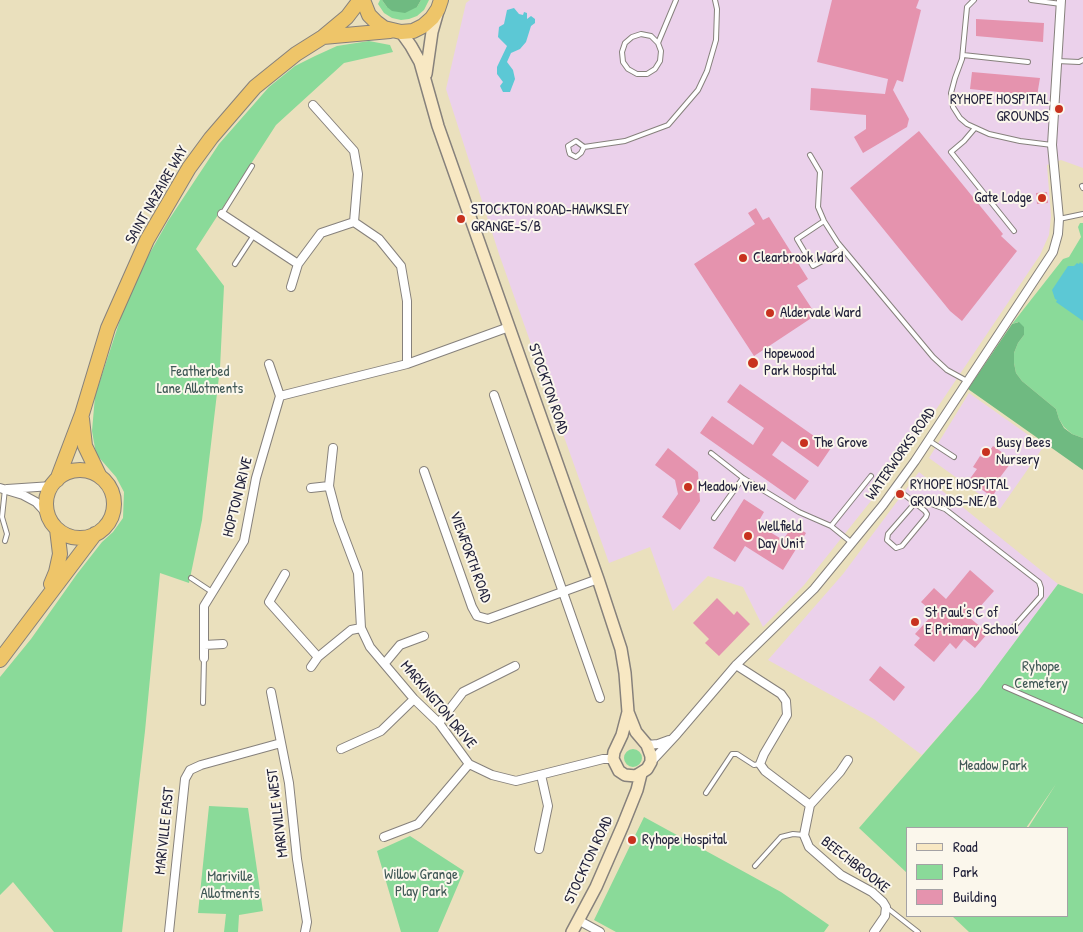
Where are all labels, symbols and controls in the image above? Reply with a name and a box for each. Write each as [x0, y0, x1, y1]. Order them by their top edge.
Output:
place label: RYHOPE HOSPITAL GROUNDS [950, 91, 1049, 126]
marker: RYHOPE HOSPITAL GROUNDS [1053, 103, 1065, 115]
street label: SAINT NAZAIRE WAY [122, 143, 192, 247]
place label: Gate Lodge [974, 189, 1032, 207]
marker: Gate Lodge [1036, 192, 1048, 204]
place label: STOCKTON ROAD-HAWKSLEY GRANGE-S/B [471, 201, 629, 236]
marker: STOCKTON ROAD-HAWKSLEY GRANGE-S/B [455, 213, 467, 225]
place label: Clearbrook Ward [753, 249, 843, 267]
marker: Clearbrook Ward [737, 252, 749, 264]
place label: Aldervale Ward [780, 304, 861, 322]
marker: Aldervale Ward [764, 307, 776, 319]
street label: STOCKTON ROAD [524, 341, 572, 437]
place label: Hopewood Park Hospital [764, 345, 836, 380]
marker: Hopewood Park Hospital [746, 356, 760, 370]
park label: Featherbed Lane Allotments [157, 363, 243, 398]
street label: WATERWORKS ROAD [862, 404, 940, 504]
place label: The Grove [814, 434, 868, 452]
place label: Busy Bees Nursery [996, 434, 1050, 469]
marker: The Grove [798, 437, 810, 449]
marker: Busy Bees Nursery [980, 446, 992, 458]
street label: HOPTON DRIVE [219, 455, 257, 539]
place label: RYHOPE HOSPITAL GROUNDS-NE/B [910, 476, 1009, 511]
place label: Meadow View [698, 478, 766, 496]
marker: Meadow View [682, 481, 694, 493]
marker: RYHOPE HOSPITAL GROUNDS-NE/B [894, 488, 906, 500]
street label: VIEWFORTH ROAD [445, 509, 495, 605]
place label: Wellfield Day Unit [758, 518, 804, 553]
marker: Wellfield Day Unit [742, 530, 754, 542]
place label: St Paul's C of E Primary School [925, 604, 1018, 639]
marker: St Paul's C of E Primary School [909, 616, 921, 628]
street label: MARKINGTON DRIVE [396, 657, 480, 753]
park label: Ryhope Cemetery [1014, 658, 1068, 693]
park label: Meadow Park [959, 757, 1027, 775]
street label: MARIVILLE WEST [264, 767, 292, 859]
street label: MARIVILLE EAST [151, 786, 179, 876]
street label: STOCKTON ROAD [561, 813, 617, 907]
legend [906, 827, 1068, 917]
place label: Ryhope Hospital [642, 831, 727, 849]
street label: BEECHBROOKE [817, 833, 893, 897]
marker: Ryhope Hospital [626, 834, 638, 846]
text: Road [953, 836, 978, 857]
text: Park [953, 861, 978, 882]
park label: Willow Grange Play Park [384, 866, 458, 901]
park label: Mariville Allotments [201, 868, 259, 903]
text: Building [953, 886, 997, 907]

